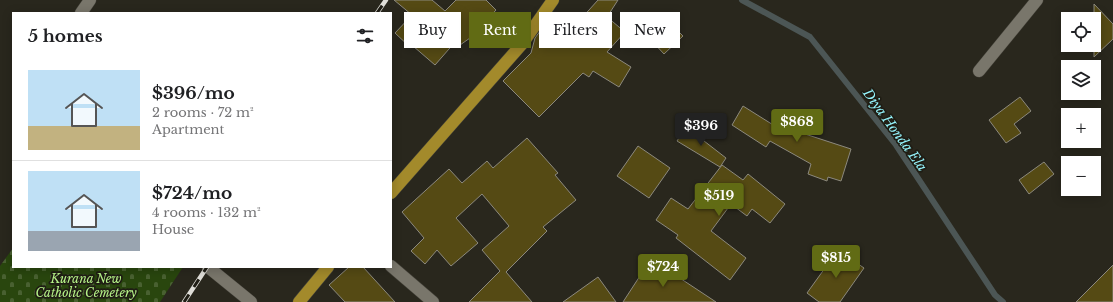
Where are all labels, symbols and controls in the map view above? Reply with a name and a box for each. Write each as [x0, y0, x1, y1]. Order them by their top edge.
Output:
chip: Buy [404, 12, 461, 48]
chip: Rent [469, 12, 531, 48]
chip: Filters [539, 12, 612, 48]
chip: New [620, 12, 680, 48]
map controls [1061, 12, 1101, 196]
button: locate [1061, 12, 1101, 52]
icon: filters [354, 25, 376, 47]
text: 5 homes [28, 26, 103, 47]
button: layers [1061, 60, 1101, 100]
text: $396/mo [152, 83, 235, 104]
water label: Diya Honda Ela [859, 84, 931, 175]
icon: home [60, 86, 108, 134]
text: 2 rooms · 72 m² [152, 104, 254, 121]
button: + [1061, 108, 1101, 148]
pin: $868 [773, 109, 821, 143]
pin: $396 [677, 113, 725, 147]
text: $868 [780, 113, 814, 130]
text: $396 [684, 117, 718, 134]
text: Apartment [152, 121, 224, 138]
button: − [1061, 156, 1101, 196]
text: $724/mo [152, 183, 232, 204]
pin: $519 [695, 183, 743, 217]
icon: home [60, 187, 108, 235]
text: $519 [704, 187, 734, 204]
text: 4 rooms · 132 m² [152, 204, 261, 221]
text: House [152, 221, 194, 238]
pin: $815 [812, 245, 860, 279]
text: $815 [821, 249, 851, 266]
pin: $724 [639, 254, 687, 288]
text: $724 [647, 258, 679, 275]
park label: Kurana New Catholic Cemetery [35, 271, 137, 300]

